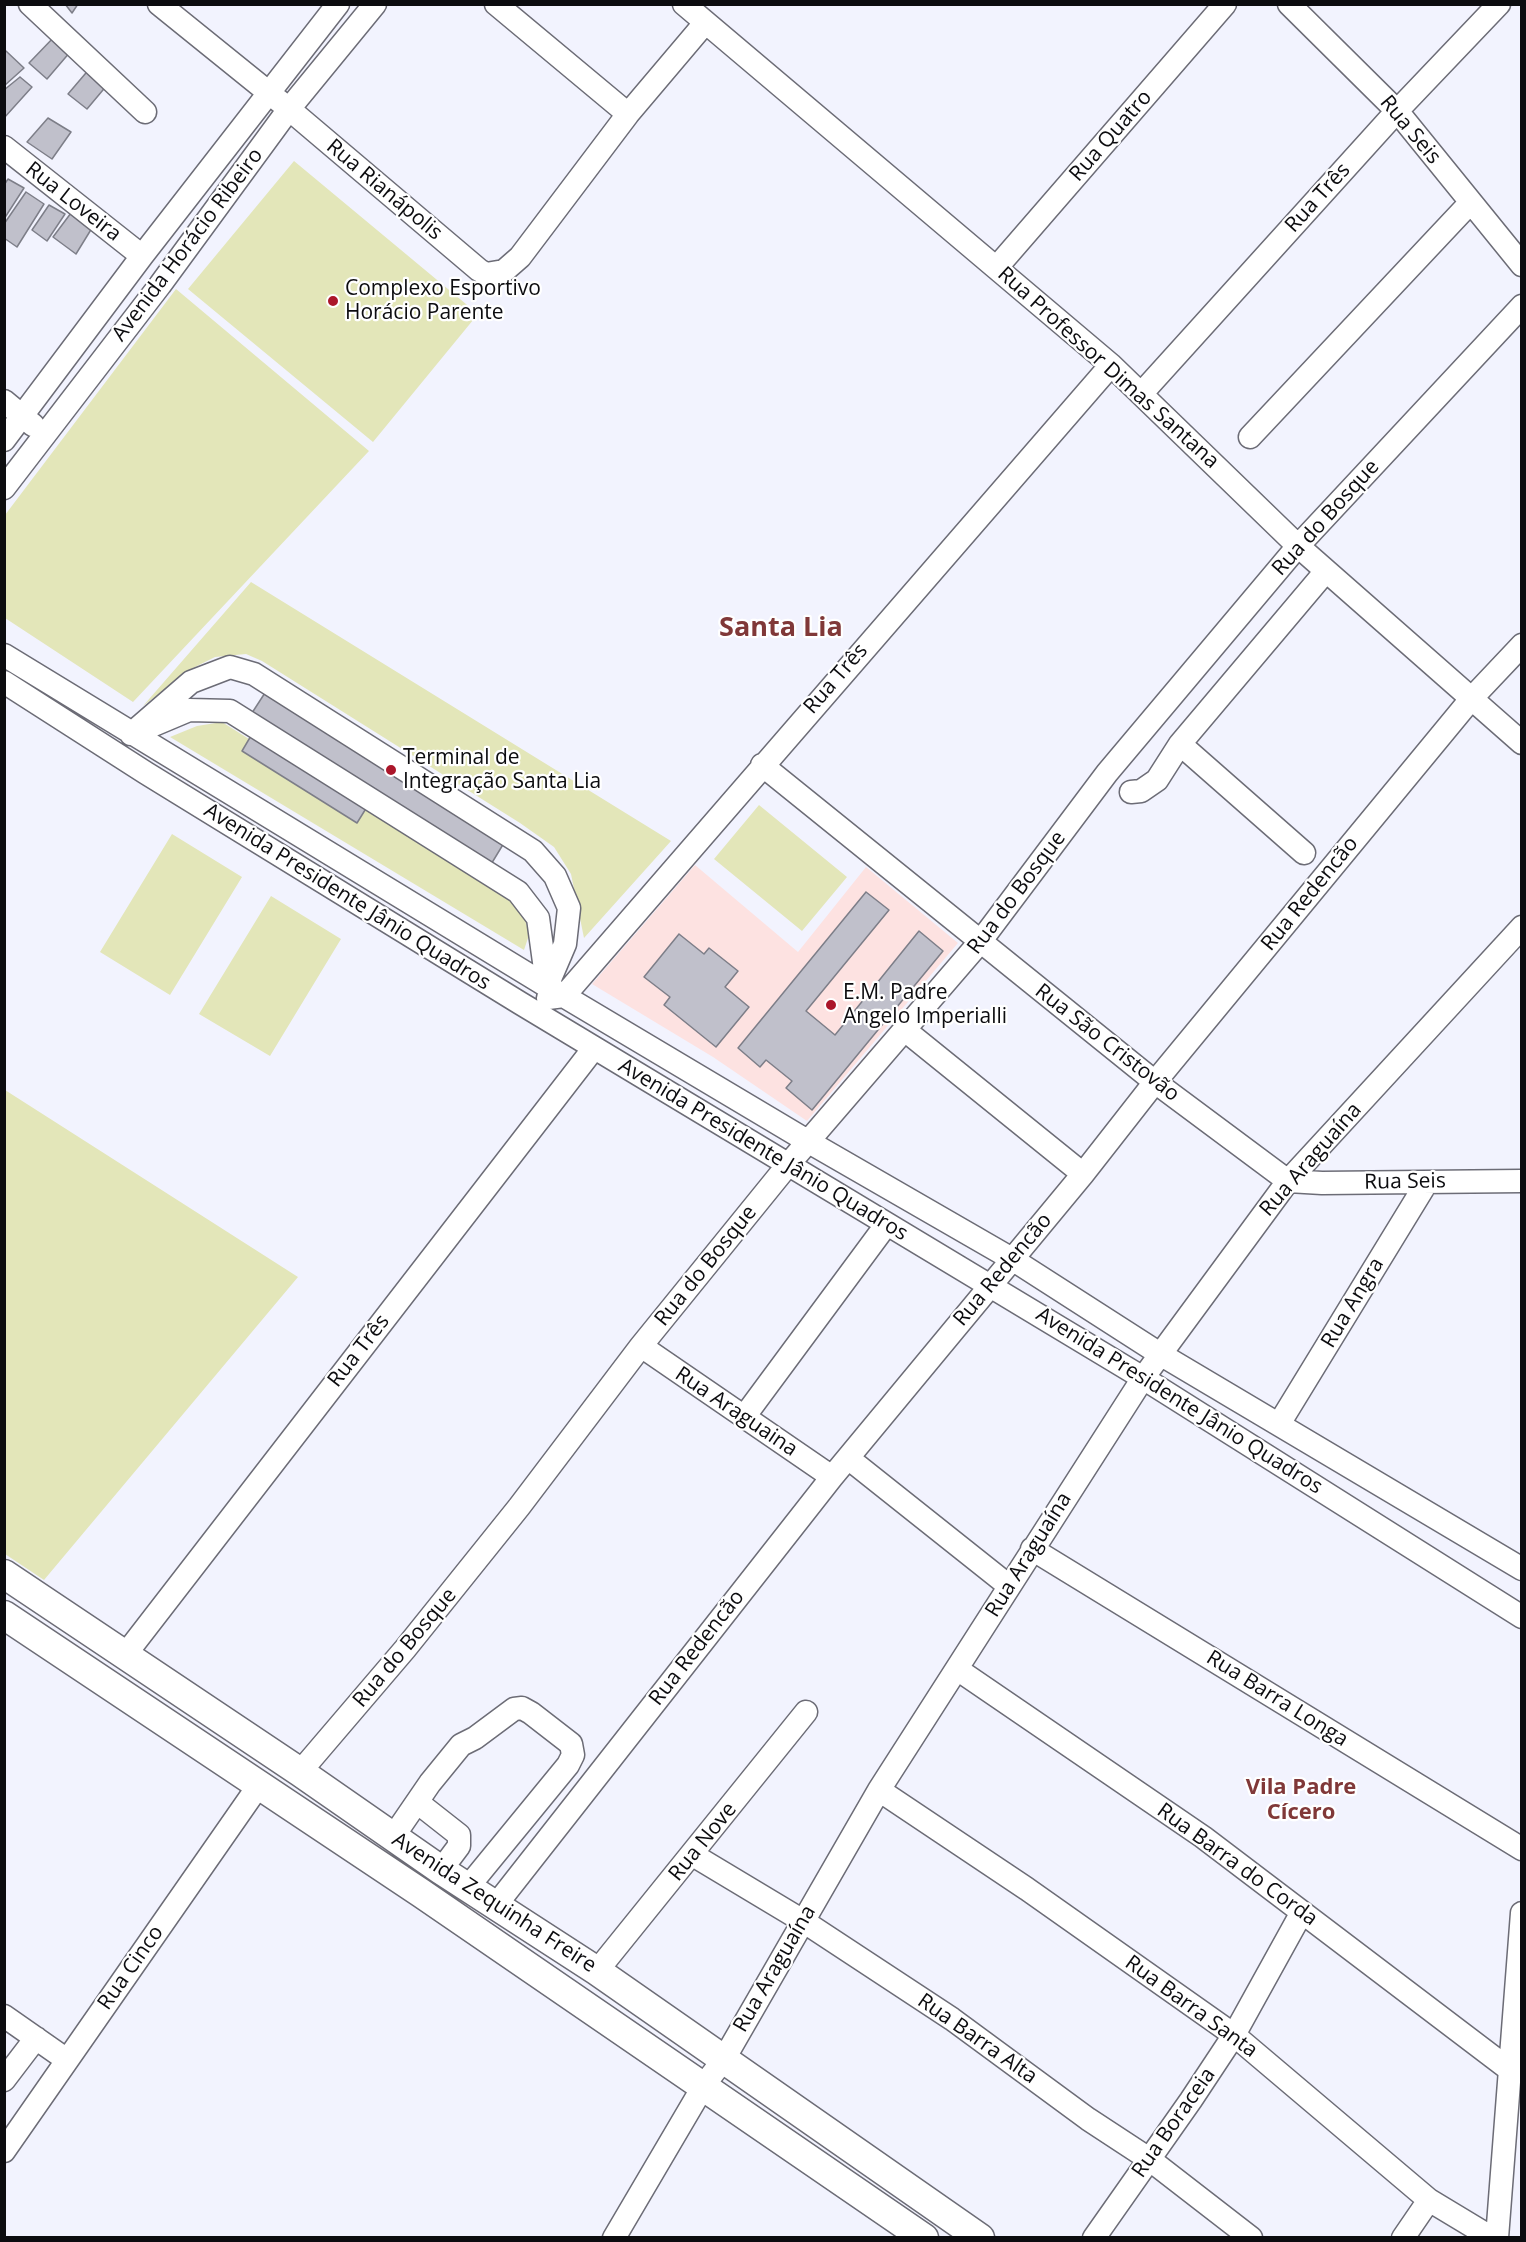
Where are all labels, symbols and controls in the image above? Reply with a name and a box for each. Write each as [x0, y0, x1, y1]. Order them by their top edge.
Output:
street label: Rua Quatro [1065, 85, 1157, 187]
street label: Rua Seis [1374, 91, 1446, 169]
street label: Rua Rianápolis [321, 134, 447, 246]
street label: Avenida Horácio Ribeiro [107, 144, 269, 346]
street label: Rua Loveira [20, 157, 126, 247]
street label: Rua Três [1280, 158, 1356, 238]
street label: Rua Professor Dimas Santana [992, 262, 1224, 474]
place label: Complexo Esportivo Horácio Parente [345, 276, 541, 326]
marker: Complexo Esportivo Horácio Parente [326, 294, 340, 308]
street label: Rua do Bosque [1267, 455, 1385, 581]
district label: Santa Lia [719, 612, 843, 644]
street label: Rua Três [799, 639, 873, 719]
place label: Terminal de Integração Santa Lia [403, 745, 601, 795]
marker: Terminal de Integração Santa Lia [384, 763, 398, 777]
street label: Avenida Presidente Jânio Quadros [199, 798, 495, 996]
street label: Rua do Bosque [963, 826, 1071, 960]
street label: Rua Redencão [1256, 832, 1364, 956]
street label: Rua São Cristovão [1030, 979, 1184, 1107]
place label: E.M. Padre Angelo Imperialli [843, 980, 1007, 1030]
marker: E.M. Padre Angelo Imperialli [824, 998, 838, 1012]
street label: Avenida Presidente Jânio Quadros [614, 1053, 912, 1247]
street label: Rua Araguaína [1255, 1098, 1367, 1222]
street label: Rua Seis [1364, 1169, 1446, 1195]
street label: Rua do Bosque [650, 1201, 762, 1331]
street label: Rua Redencão [948, 1208, 1058, 1332]
street label: Rua Angra [1316, 1253, 1390, 1353]
street label: Avenida Presidente Jânio Quadros [1031, 1302, 1327, 1500]
street label: Rua Três [323, 1310, 395, 1392]
street label: Rua Araguaina [670, 1362, 802, 1462]
street label: Rua Araguaína [981, 1488, 1077, 1622]
street label: Rua do Bosque [348, 1583, 462, 1713]
street label: Rua Redencão [644, 1585, 750, 1711]
street label: Rua Barra Longa [1202, 1645, 1352, 1753]
district label: Vila Padre Cícero [1246, 1775, 1356, 1826]
street label: Rua Nove [664, 1798, 742, 1886]
street label: Rua Barra do Corda [1152, 1798, 1322, 1932]
street label: Avenida Zequinha Freire [387, 1828, 601, 1978]
street label: Rua Araguaína [729, 1901, 821, 2037]
street label: Rua Cinco [93, 1921, 169, 2015]
street label: Rua Barra Santa [1120, 1950, 1262, 2064]
street label: Rua Barra Alta [912, 1988, 1042, 2090]
street label: Rua Boraceia [1127, 2063, 1221, 2183]

